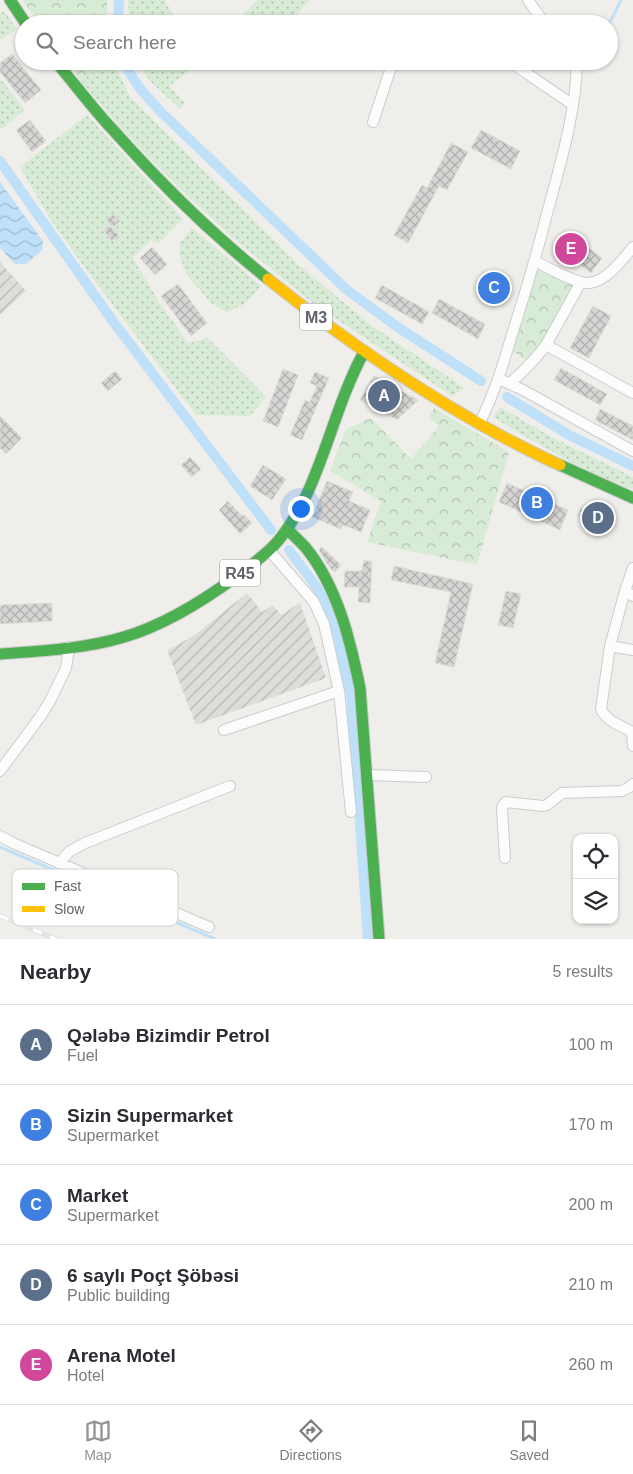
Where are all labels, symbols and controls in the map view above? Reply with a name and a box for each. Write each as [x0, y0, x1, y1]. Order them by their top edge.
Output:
search box [15, 15, 618, 70]
icon: search [33, 29, 61, 57]
text: Search here [73, 32, 177, 53]
pin: E [555, 230, 587, 268]
pin: C [478, 269, 510, 307]
road number: M3 [300, 304, 332, 330]
pin: A [368, 377, 400, 415]
pin: B [521, 484, 553, 522]
your location [288, 496, 314, 522]
pin: D [582, 499, 614, 537]
road number: R45 [220, 560, 260, 586]
map controls [573, 834, 618, 924]
button: locate [573, 834, 618, 879]
legend [12, 869, 178, 926]
text: Fast [54, 878, 81, 894]
button: layers [573, 879, 618, 924]
text: Slow [54, 901, 85, 917]
text: Nearby [20, 960, 91, 983]
text: 5 results [553, 963, 613, 980]
text: Qələbə Bizimdir Petrol [67, 1025, 270, 1046]
text: A [30, 1036, 42, 1053]
text: 100 m [569, 1036, 613, 1053]
text: Fuel [67, 1047, 98, 1064]
text: Sizin Supermarket [67, 1105, 233, 1126]
text: B [30, 1116, 42, 1133]
text: 170 m [569, 1116, 613, 1133]
text: Supermarket [67, 1127, 159, 1144]
text: Market [67, 1185, 128, 1206]
text: C [30, 1196, 42, 1213]
text: 200 m [569, 1196, 613, 1213]
text: Supermarket [67, 1207, 159, 1224]
text: 6 saylı Poçt Şöbəsi [67, 1265, 239, 1286]
text: D [30, 1276, 42, 1293]
text: 210 m [569, 1276, 613, 1293]
text: Public building [67, 1287, 170, 1304]
text: Arena Motel [67, 1345, 176, 1366]
text: E [31, 1356, 41, 1373]
text: 260 m [569, 1356, 613, 1373]
text: Hotel [67, 1367, 104, 1384]
tab: Map [84, 1417, 112, 1463]
tab: Directions [280, 1417, 342, 1463]
tab: Saved [509, 1417, 549, 1463]

